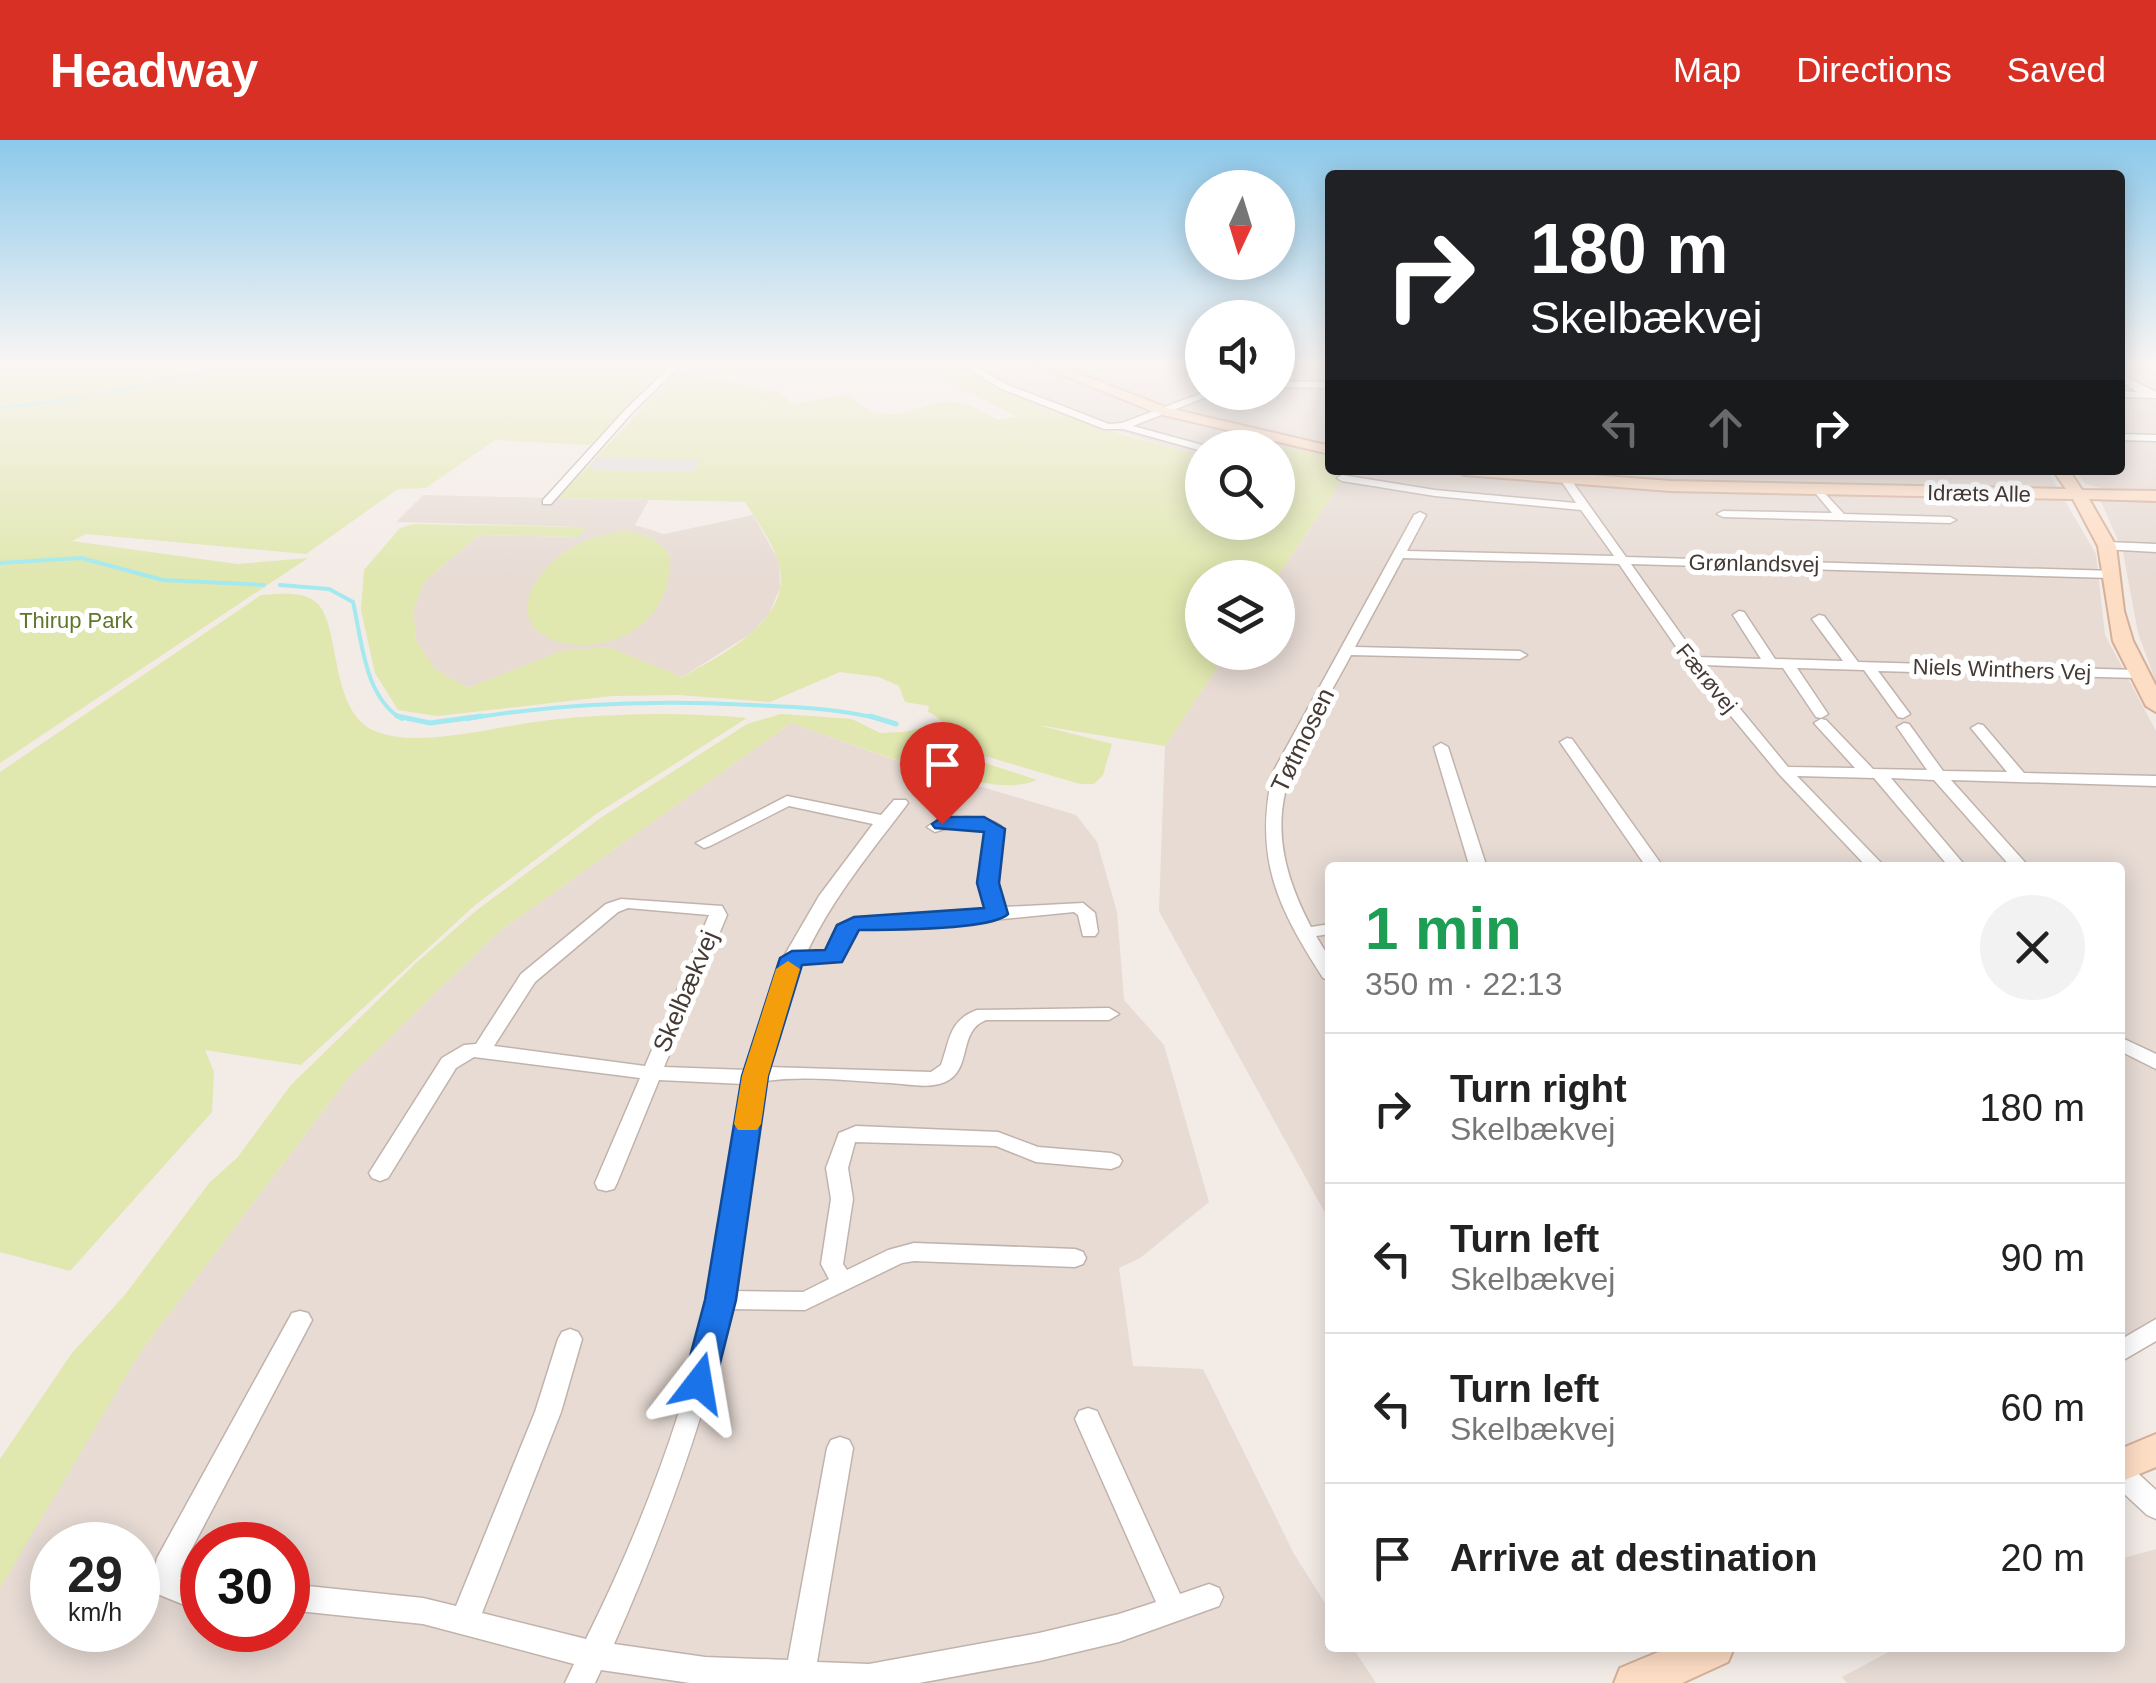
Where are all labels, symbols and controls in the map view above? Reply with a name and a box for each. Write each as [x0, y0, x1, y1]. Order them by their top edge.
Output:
text: Headway [50, 44, 258, 97]
text: Map [1673, 50, 1741, 89]
text: Directions [1796, 50, 1952, 89]
text: Saved [2007, 50, 2106, 89]
north arrow [1185, 170, 1295, 280]
map controls [1185, 170, 1295, 670]
icon: right [1365, 210, 1495, 340]
text: 180 m [1530, 210, 1728, 288]
text: Skelbækvej [1530, 292, 1763, 343]
button: sound [1185, 300, 1295, 410]
icon: left [1593, 400, 1648, 455]
icon: ahead [1698, 400, 1753, 455]
icon: right [1803, 400, 1858, 455]
button: search [1185, 430, 1295, 540]
street label: Idræts Alle [1927, 480, 2031, 507]
street label: Grønlandsvej [1688, 550, 1820, 577]
button: layers [1185, 560, 1295, 670]
park label: Thirup Park [19, 608, 134, 633]
street label: Færøvej [1671, 639, 1742, 718]
street label: Niels Winthers Vej [1912, 654, 2092, 685]
street label: Tøtmosen [1265, 683, 1339, 797]
pin [900, 722, 985, 825]
icon: arrive [915, 737, 970, 792]
text: 1 min [1365, 895, 1522, 962]
button: close [1980, 895, 2085, 1000]
street label: Skelbækvej [647, 926, 723, 1056]
text: 350 m · 22:13 [1365, 966, 1562, 1002]
text: Turn right [1450, 1068, 1627, 1110]
icon: right [1365, 1081, 1420, 1136]
text: 180 m [1979, 1087, 2085, 1129]
text: Skelbækvej [1450, 1111, 1615, 1147]
text: Turn left [1450, 1218, 1599, 1260]
icon: left [1365, 1231, 1420, 1286]
text: 90 m [2001, 1237, 2085, 1279]
text: Skelbækvej [1450, 1261, 1615, 1297]
position arrow [647, 1331, 751, 1435]
text: Turn left [1450, 1368, 1599, 1410]
icon: left [1365, 1381, 1420, 1436]
text: 60 m [2001, 1387, 2085, 1429]
text: Skelbækvej [1450, 1411, 1615, 1447]
speed limit sign: 30 [180, 1522, 310, 1652]
icon: arrive [1365, 1531, 1420, 1586]
text: Arrive at destination [1450, 1537, 1817, 1579]
text: 20 m [2001, 1537, 2085, 1579]
text: 29 [67, 1547, 123, 1603]
text: km/h [68, 1598, 122, 1626]

